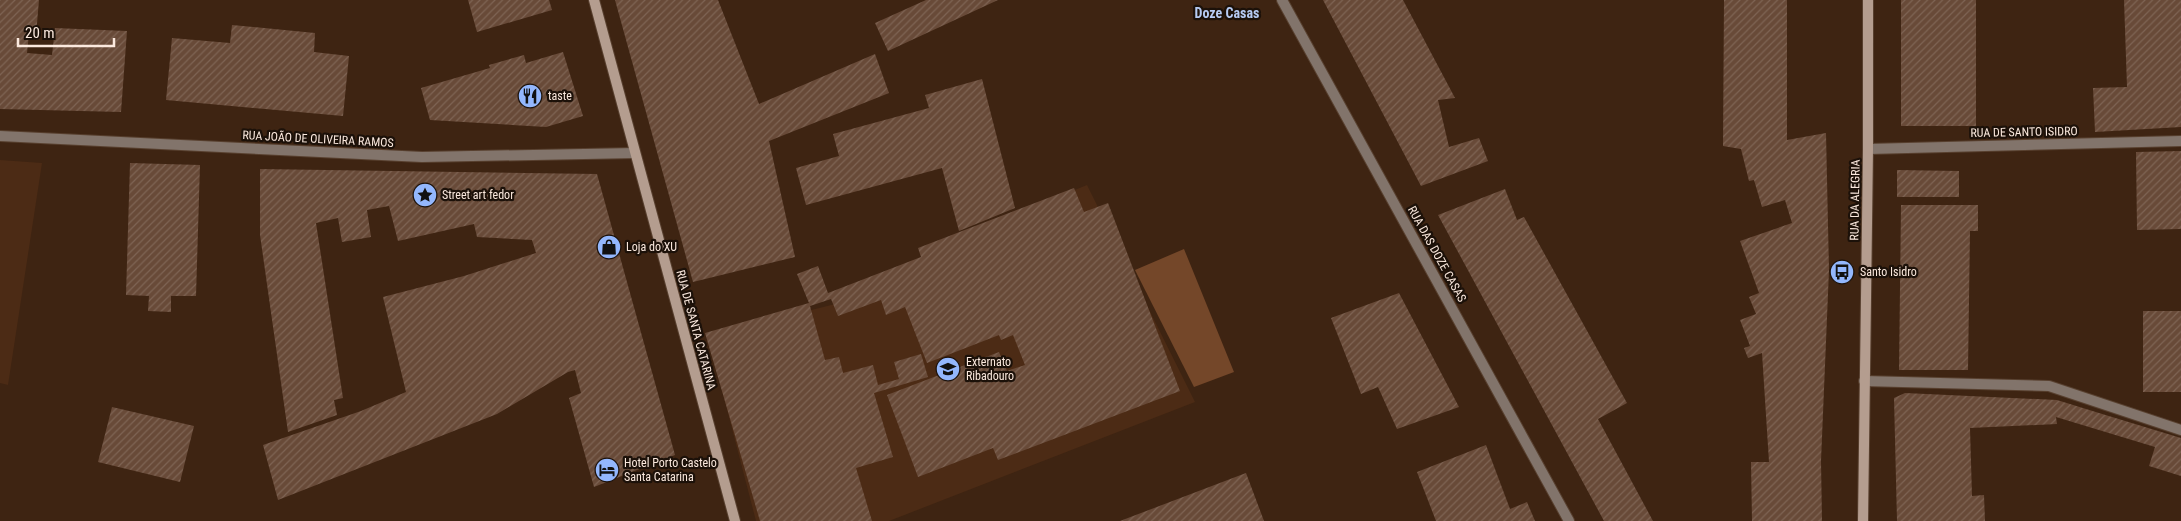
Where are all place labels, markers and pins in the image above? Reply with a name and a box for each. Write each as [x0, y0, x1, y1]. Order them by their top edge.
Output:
restaurant icon: taste [517, 83, 543, 109]
place label: taste [548, 89, 572, 103]
place icon: Street art fedor [412, 182, 438, 208]
place label: Street art fedor [442, 188, 514, 202]
shop icon: Loja do XU [596, 234, 622, 260]
place label: Loja do XU [626, 240, 677, 254]
bus stop icon: Santo Isidro [1829, 259, 1855, 285]
place label: Santo Isidro [1860, 265, 1917, 279]
place label: Externato Ribadouro [966, 355, 1014, 383]
school or university icon: Externato Ribadouro [935, 356, 961, 382]
place label: Hotel Porto Castelo Santa Catarina [624, 456, 717, 484]
hotel icon: Hotel Porto Castelo Santa Catarina [594, 457, 620, 483]

